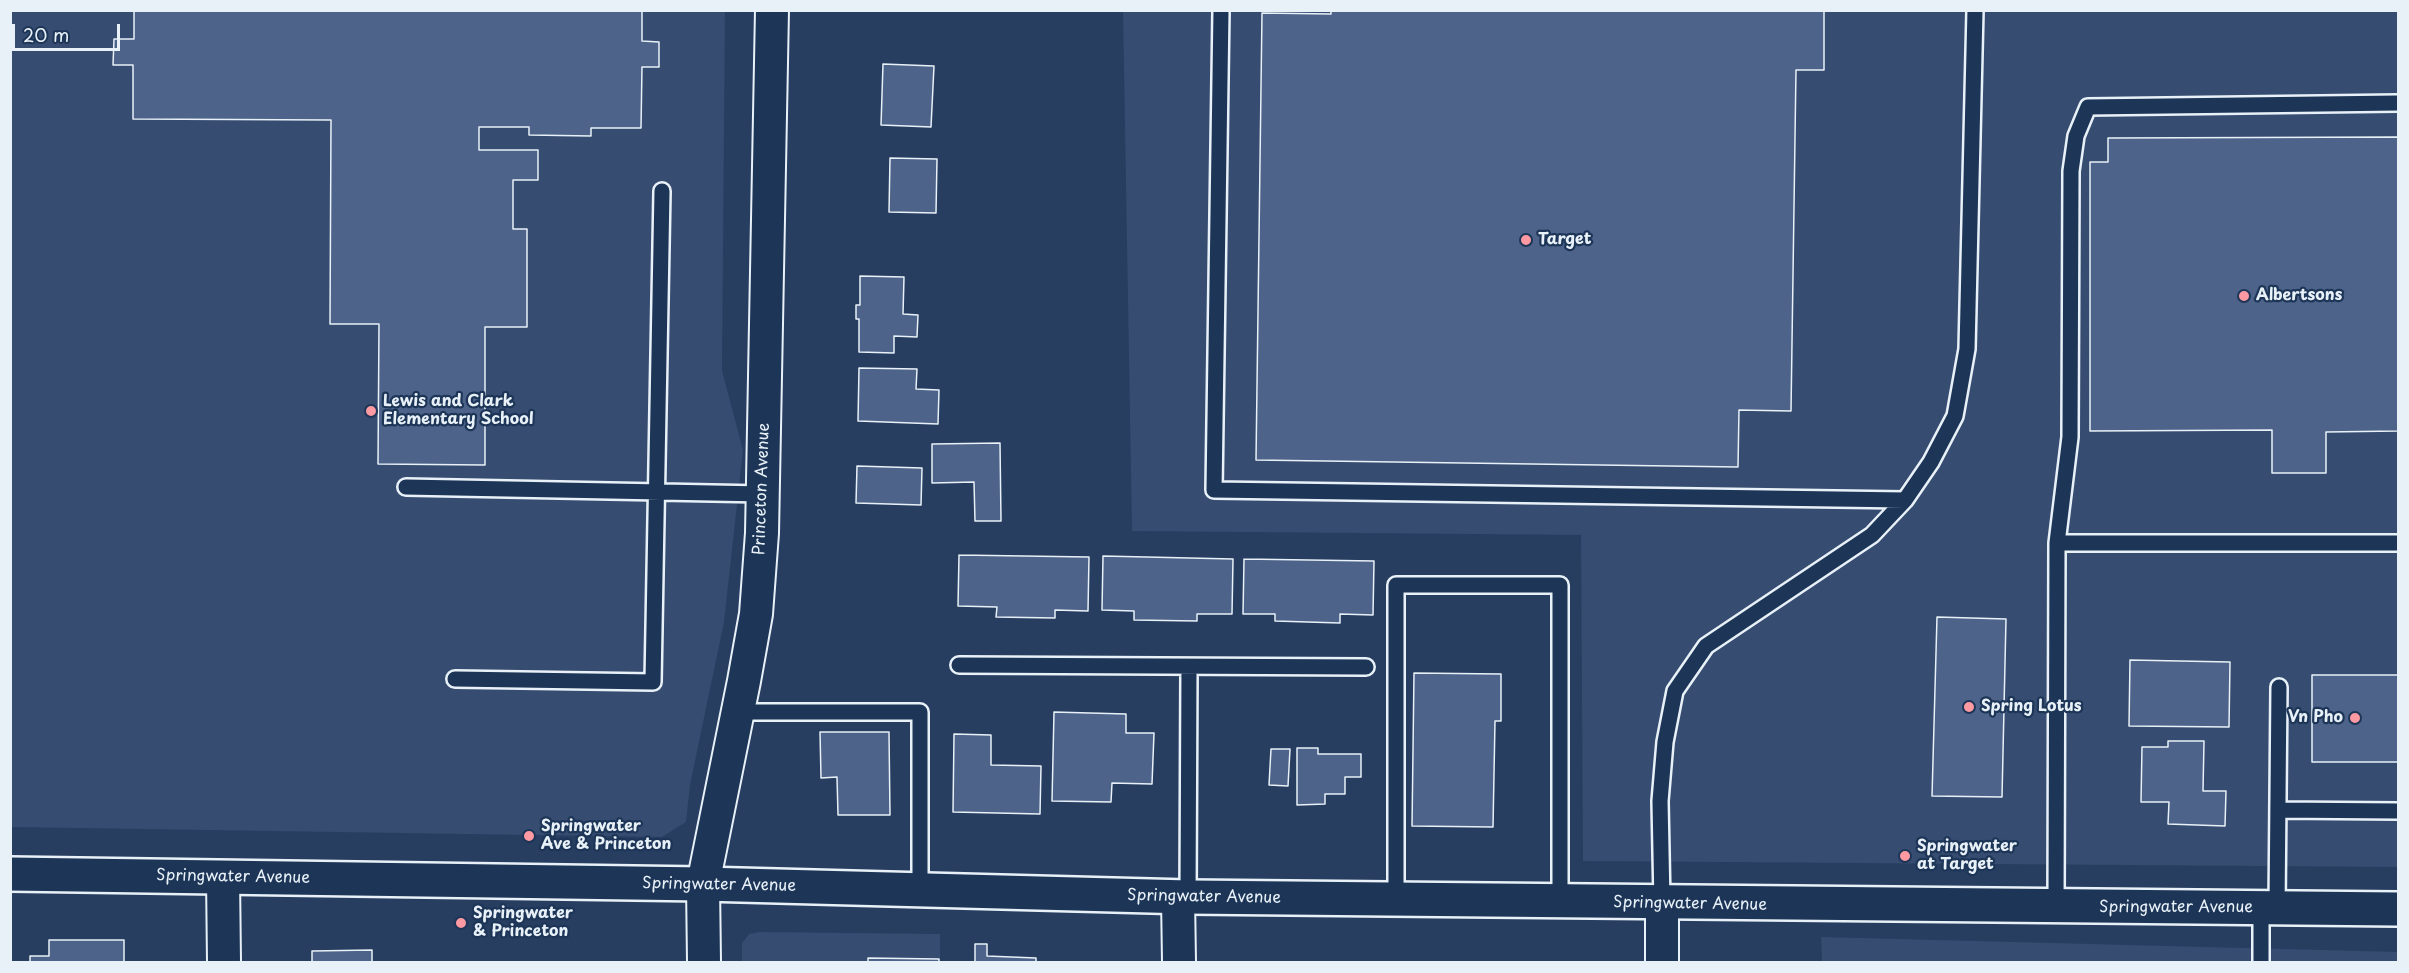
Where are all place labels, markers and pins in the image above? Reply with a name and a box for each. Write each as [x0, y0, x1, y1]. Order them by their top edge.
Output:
place label: Target [1538, 230, 1591, 250]
marker: Target [1519, 233, 1533, 247]
place label: Albertsons [2256, 286, 2342, 306]
marker: Albertsons [2237, 289, 2251, 303]
place label: Lewis and Clark Elementary School [383, 392, 534, 430]
marker: Lewis and Clark Elementary School [364, 404, 378, 418]
place label: Spring Lotus [1981, 697, 2082, 717]
marker: Spring Lotus [1962, 700, 1976, 714]
place label: Vn Pho [2288, 708, 2343, 728]
marker: Vn Pho [2348, 711, 2362, 725]
place label: Springwater Ave & Princeton [541, 817, 671, 855]
marker: Springwater Ave & Princeton [522, 829, 536, 843]
place label: Springwater at Target [1917, 837, 2017, 875]
marker: Springwater at Target [1898, 849, 1912, 863]
place label: Springwater & Princeton [473, 904, 573, 942]
marker: Springwater & Princeton [454, 916, 468, 930]

